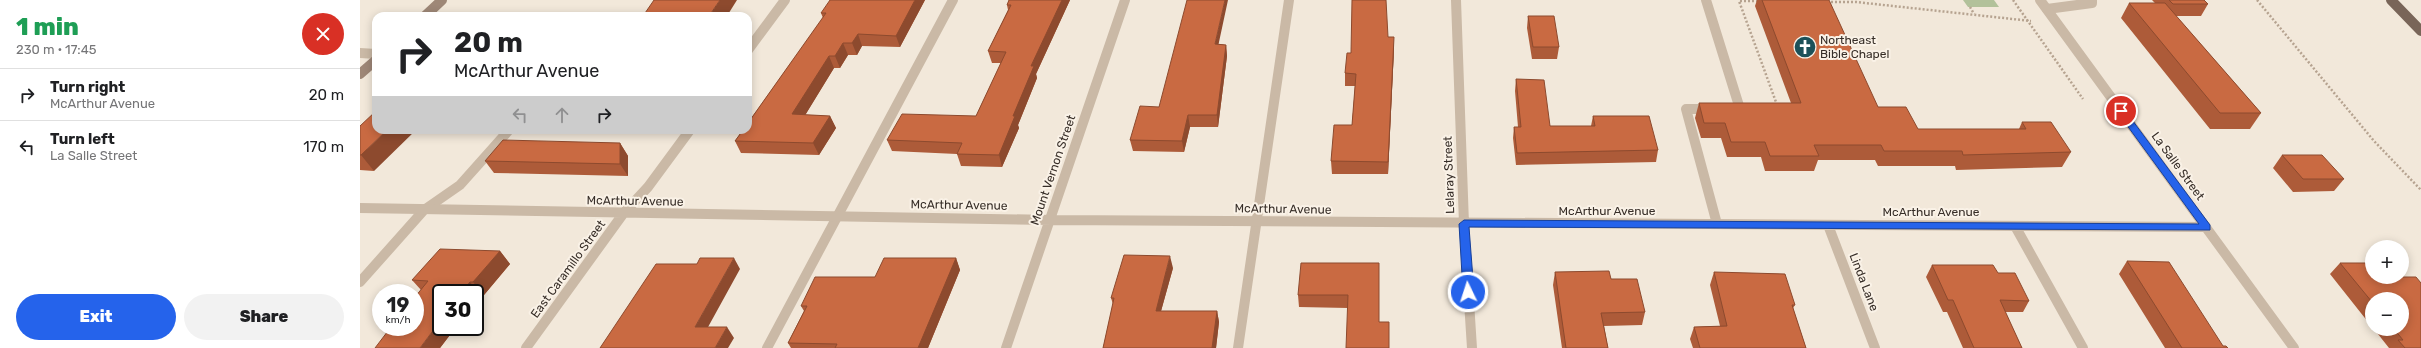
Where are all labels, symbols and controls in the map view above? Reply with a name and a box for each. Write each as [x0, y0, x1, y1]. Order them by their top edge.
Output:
text: 1 min [16, 13, 79, 41]
button: close [302, 13, 344, 55]
text: 20 m [454, 26, 523, 59]
icon: right [388, 28, 440, 80]
place label: Northeast Bible Chapel [1820, 33, 1889, 61]
church icon: Northeast Bible Chapel [1792, 34, 1818, 60]
text: 230 m · 17:45 [16, 42, 96, 57]
text: McArthur Avenue [454, 60, 599, 82]
text: Turn right [50, 78, 125, 96]
icon: right [16, 84, 38, 106]
text: 20 m [309, 86, 344, 104]
pin [2104, 94, 2138, 128]
text: McArthur Avenue [50, 96, 155, 111]
icon: arrive [2110, 100, 2132, 122]
icon: left [509, 104, 531, 126]
icon: ahead [551, 104, 573, 126]
icon: right [593, 104, 615, 126]
street label: Mount Vernon Street [1028, 113, 1079, 227]
street label: La Salle Street [2149, 129, 2208, 203]
text: Turn left [50, 130, 115, 148]
icon: left [16, 136, 38, 158]
street label: Lelaray Street [1441, 136, 1457, 214]
text: 170 m [303, 138, 344, 156]
text: La Salle Street [50, 148, 137, 163]
street label: McArthur Avenue [586, 193, 684, 209]
street label: McArthur Avenue [910, 197, 1008, 213]
street label: McArthur Avenue [1234, 201, 1332, 217]
street label: McArthur Avenue [1559, 204, 1656, 218]
street label: McArthur Avenue [1883, 205, 1980, 219]
street label: East Caramillo Street [528, 217, 608, 321]
map controls [2365, 240, 2409, 336]
button: + [2365, 240, 2409, 284]
street label: Linda Lane [1847, 251, 1882, 313]
position arrow [1447, 271, 1489, 313]
speed limit sign: 30 [432, 284, 484, 336]
button: − [2365, 292, 2409, 336]
text: 19 [387, 293, 409, 317]
button: Exit [16, 294, 176, 340]
button: Share [184, 294, 344, 340]
text: km/h [386, 314, 410, 326]

